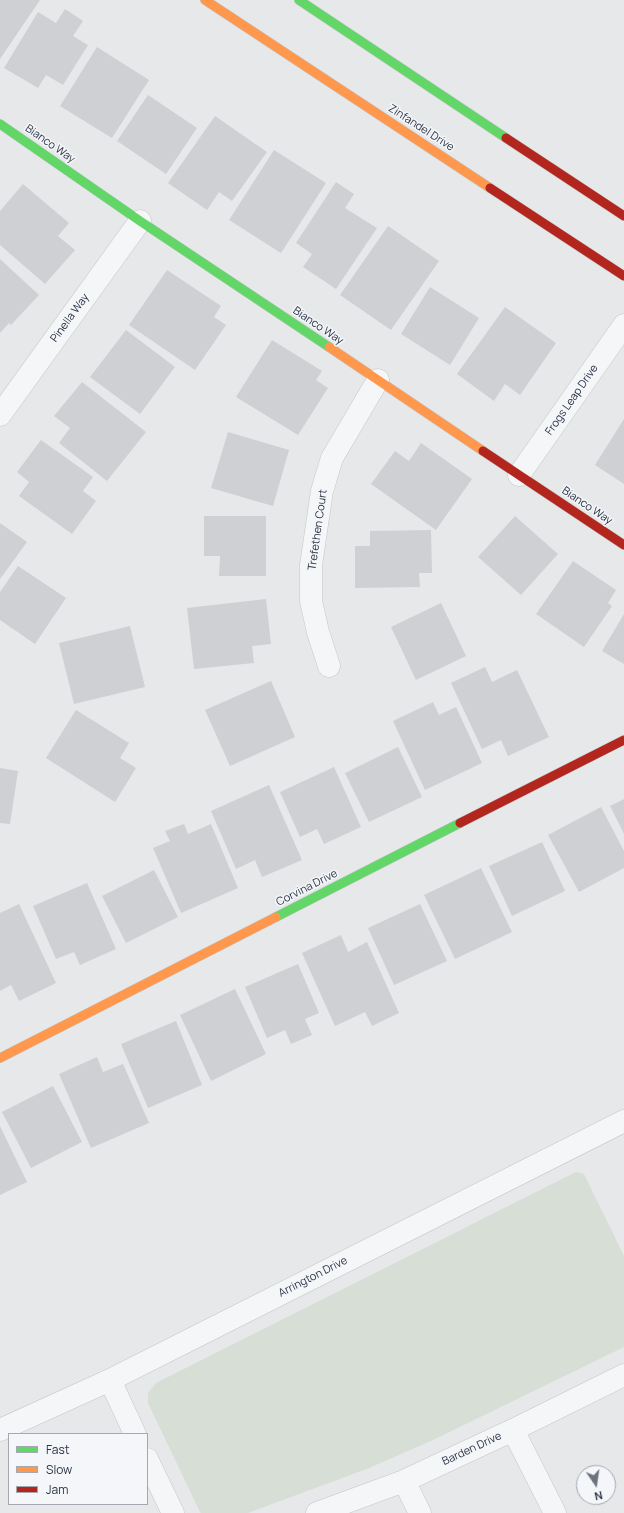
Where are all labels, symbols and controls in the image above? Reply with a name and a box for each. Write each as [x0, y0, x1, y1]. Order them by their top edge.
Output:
street label: Zinfandel Drive [386, 102, 456, 154]
street label: Bianco Way [22, 122, 78, 166]
street label: Pinella Way [48, 291, 92, 345]
street label: Bianco Way [290, 304, 346, 348]
street label: Frogs Leap Drive [543, 362, 601, 438]
street label: Bianco Way [559, 484, 615, 528]
street label: Trefethen Court [306, 489, 330, 571]
street label: Corvina Drive [274, 867, 340, 909]
street label: Arrington Drive [276, 1254, 350, 1300]
street label: Barden Drive [440, 1430, 504, 1468]
legend [8, 1433, 148, 1505]
text: Fast [46, 1441, 70, 1458]
text: Slow [46, 1461, 72, 1478]
north arrow [576, 1465, 616, 1505]
text: Jam [46, 1481, 68, 1498]
text: N [593, 1488, 604, 1504]

